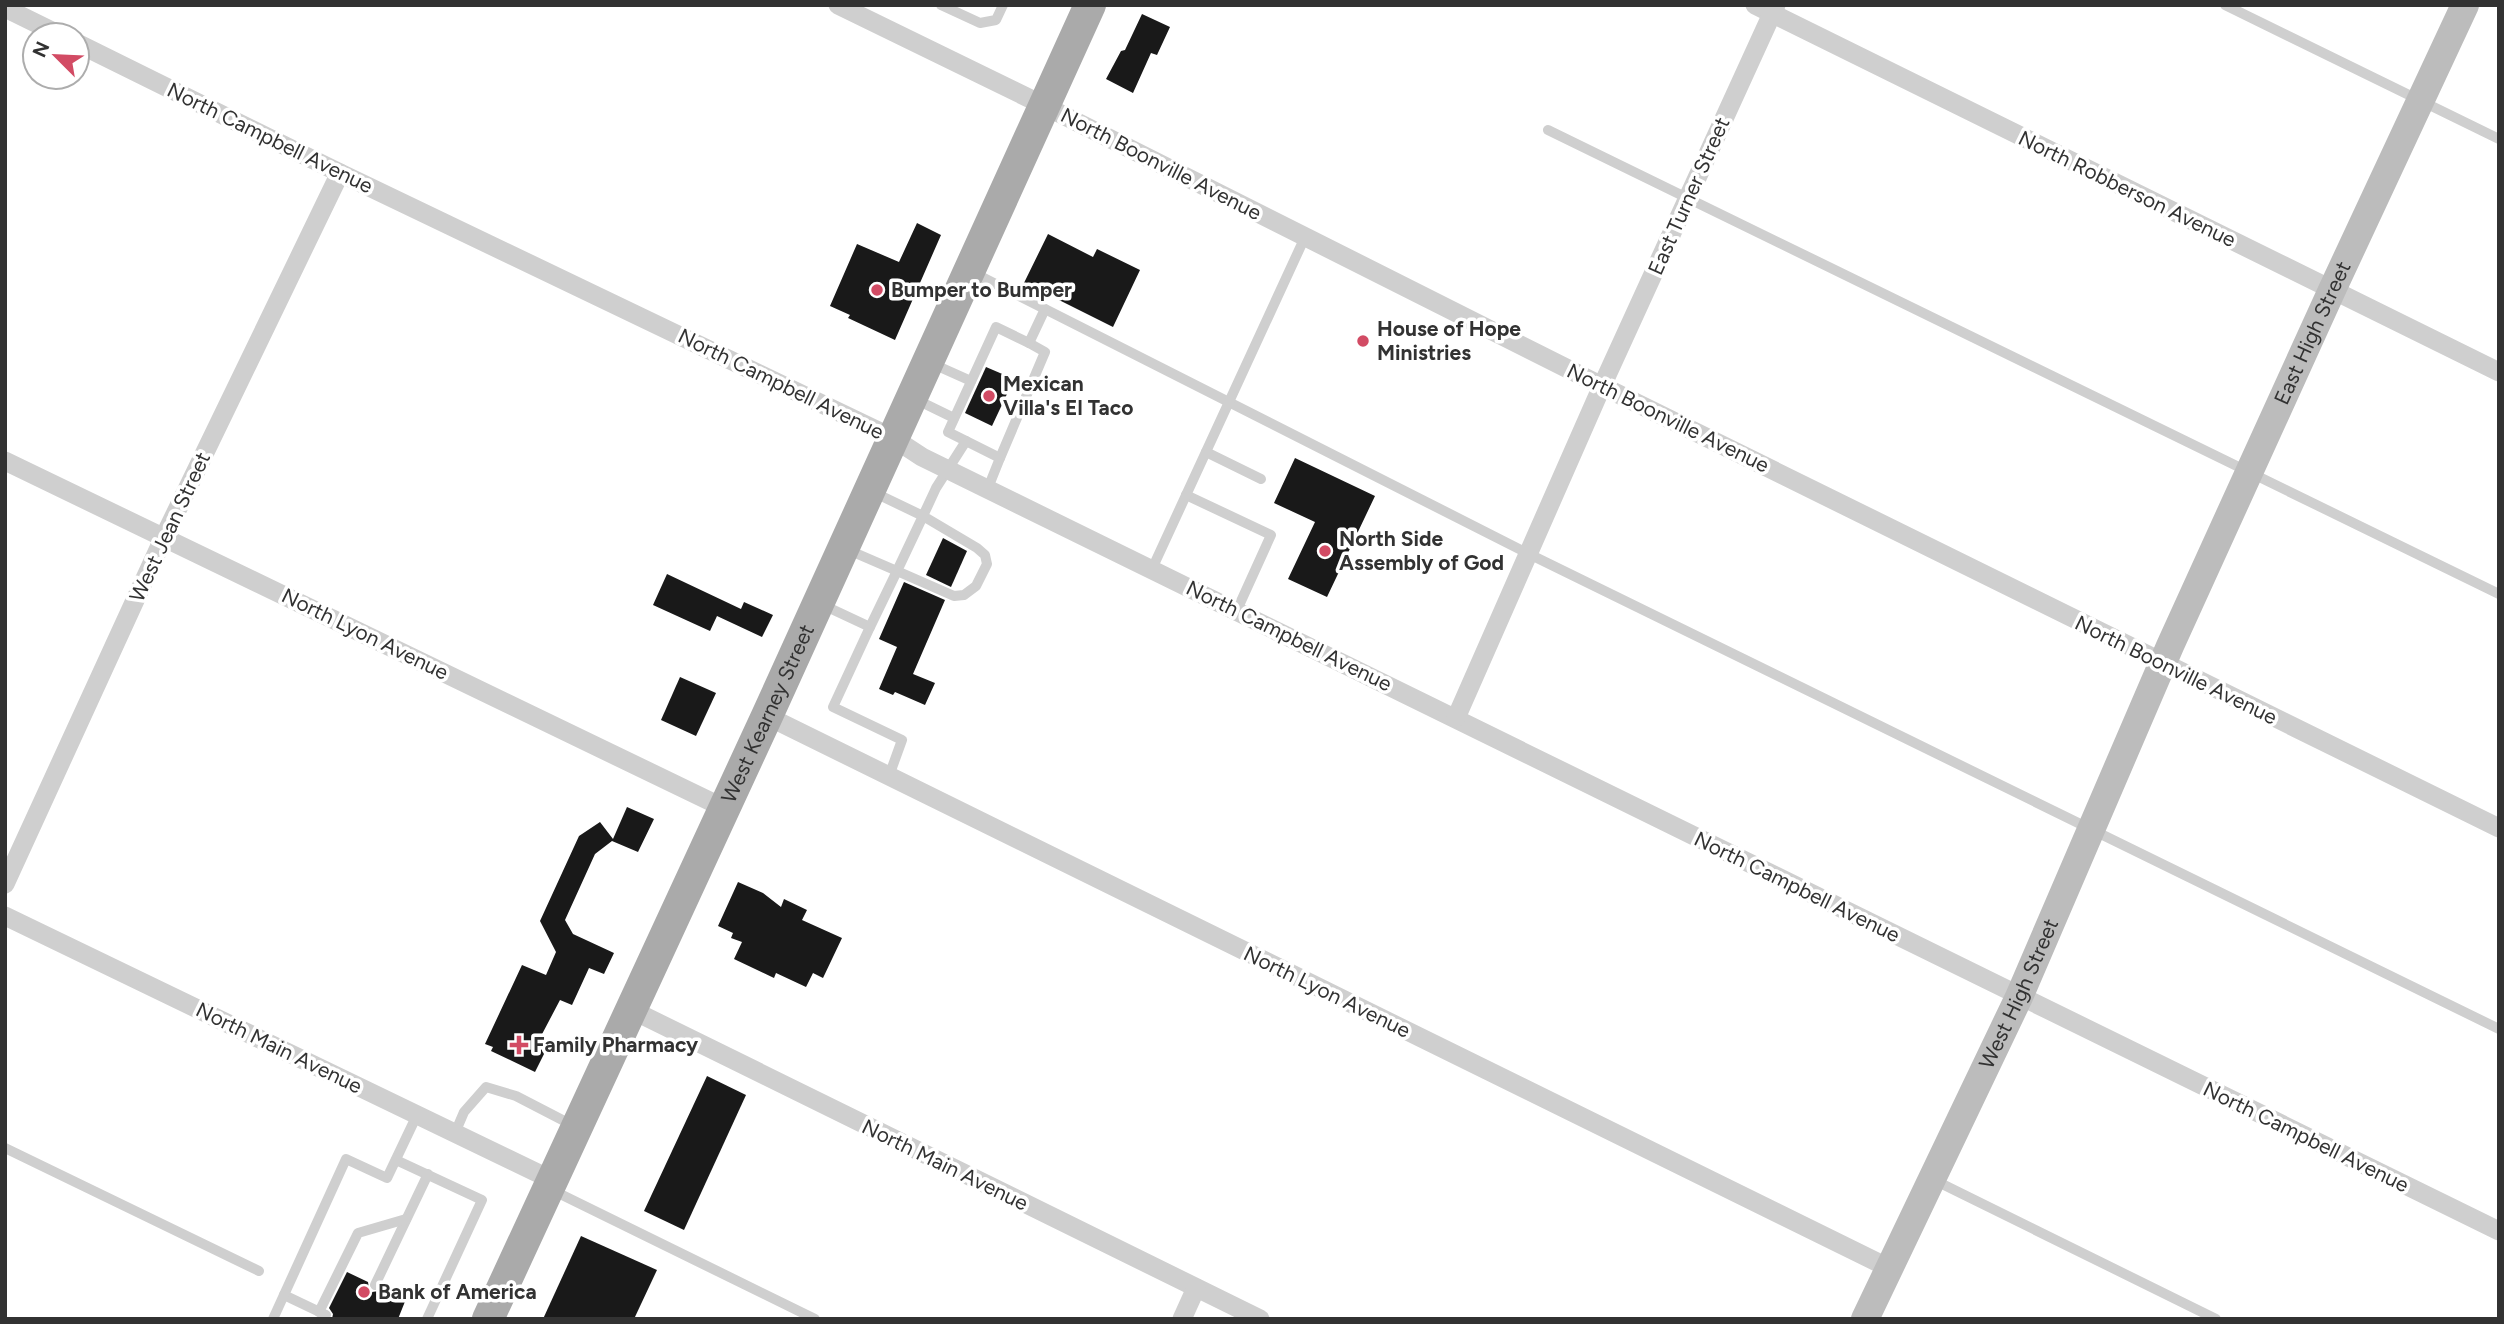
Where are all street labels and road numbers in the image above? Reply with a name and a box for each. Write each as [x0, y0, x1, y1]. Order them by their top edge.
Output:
street label: North Campbell Avenue [163, 77, 377, 198]
street label: North Boonville Avenue [1057, 102, 1266, 225]
street label: East Turner Street [1643, 113, 1735, 278]
street label: North Robberson Avenue [2014, 125, 2240, 252]
street label: East High Street [2269, 257, 2356, 408]
street label: North Campbell Avenue [674, 323, 888, 444]
street label: North Boonville Avenue [1563, 358, 1773, 477]
street label: West Jean Street [124, 448, 215, 606]
street label: North Campbell Avenue [1182, 575, 1396, 696]
street label: North Lyon Avenue [278, 582, 453, 685]
street label: North Boonville Avenue [2071, 610, 2281, 729]
street label: West Kearney Street [716, 620, 819, 807]
street label: North Campbell Avenue [1690, 826, 1904, 947]
street label: West High Street [1974, 914, 2063, 1073]
street label: North Lyon Avenue [1240, 940, 1415, 1043]
street label: North Main Avenue [192, 996, 366, 1099]
street label: North Campbell Avenue [2199, 1076, 2413, 1197]
street label: North Main Avenue [858, 1113, 1032, 1216]

